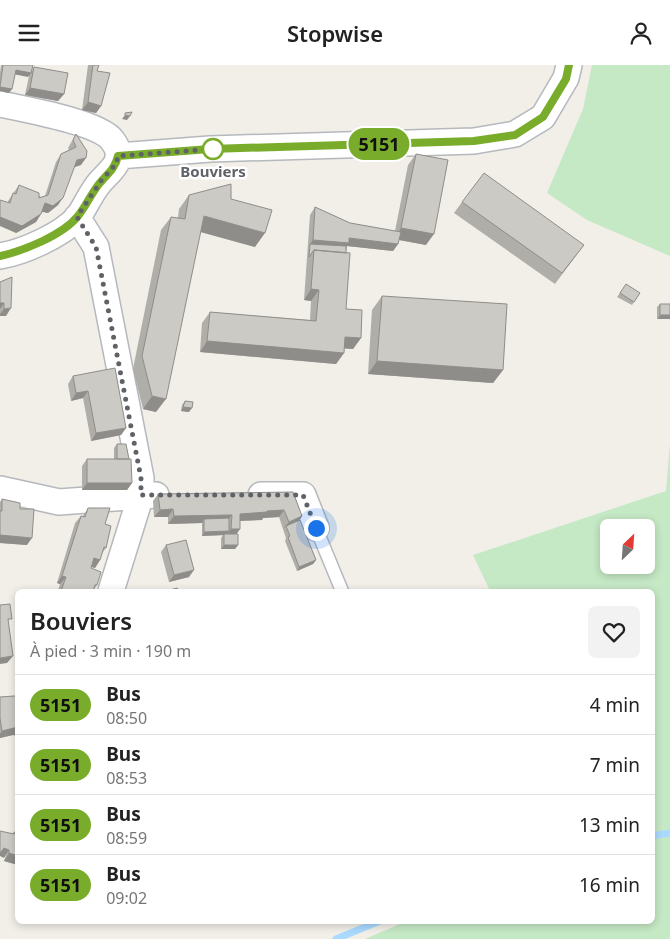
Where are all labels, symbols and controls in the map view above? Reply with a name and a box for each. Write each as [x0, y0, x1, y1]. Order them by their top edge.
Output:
text: Stopwise [287, 18, 383, 48]
icon: menu [15, 19, 43, 47]
icon: person [627, 19, 655, 47]
line badge: 5151 [344, 128, 414, 160]
text: 5151 [358, 132, 400, 156]
marker: Bouviers [202, 138, 224, 160]
place label: Bouviers [180, 161, 246, 181]
your location [304, 516, 329, 541]
north arrow [600, 519, 655, 574]
map controls [600, 519, 655, 574]
text: Bouviers [30, 604, 132, 637]
button: heart [588, 606, 640, 658]
text: À pied · 3 min · 190 m [30, 640, 191, 662]
text: Bus [106, 681, 141, 707]
text: 4 min [590, 692, 640, 718]
text: 5151 [40, 693, 81, 717]
text: 08:50 [106, 707, 147, 729]
text: Bus [106, 741, 141, 767]
text: 7 min [590, 752, 640, 778]
text: 5151 [40, 753, 81, 777]
text: 08:53 [106, 767, 147, 789]
text: Bus [106, 801, 141, 827]
text: 13 min [579, 812, 640, 838]
text: 5151 [40, 813, 81, 837]
text: 08:59 [106, 827, 147, 849]
text: Bus [106, 861, 141, 887]
text: 16 min [579, 872, 640, 898]
text: 5151 [40, 873, 81, 897]
text: 09:02 [106, 887, 147, 909]

